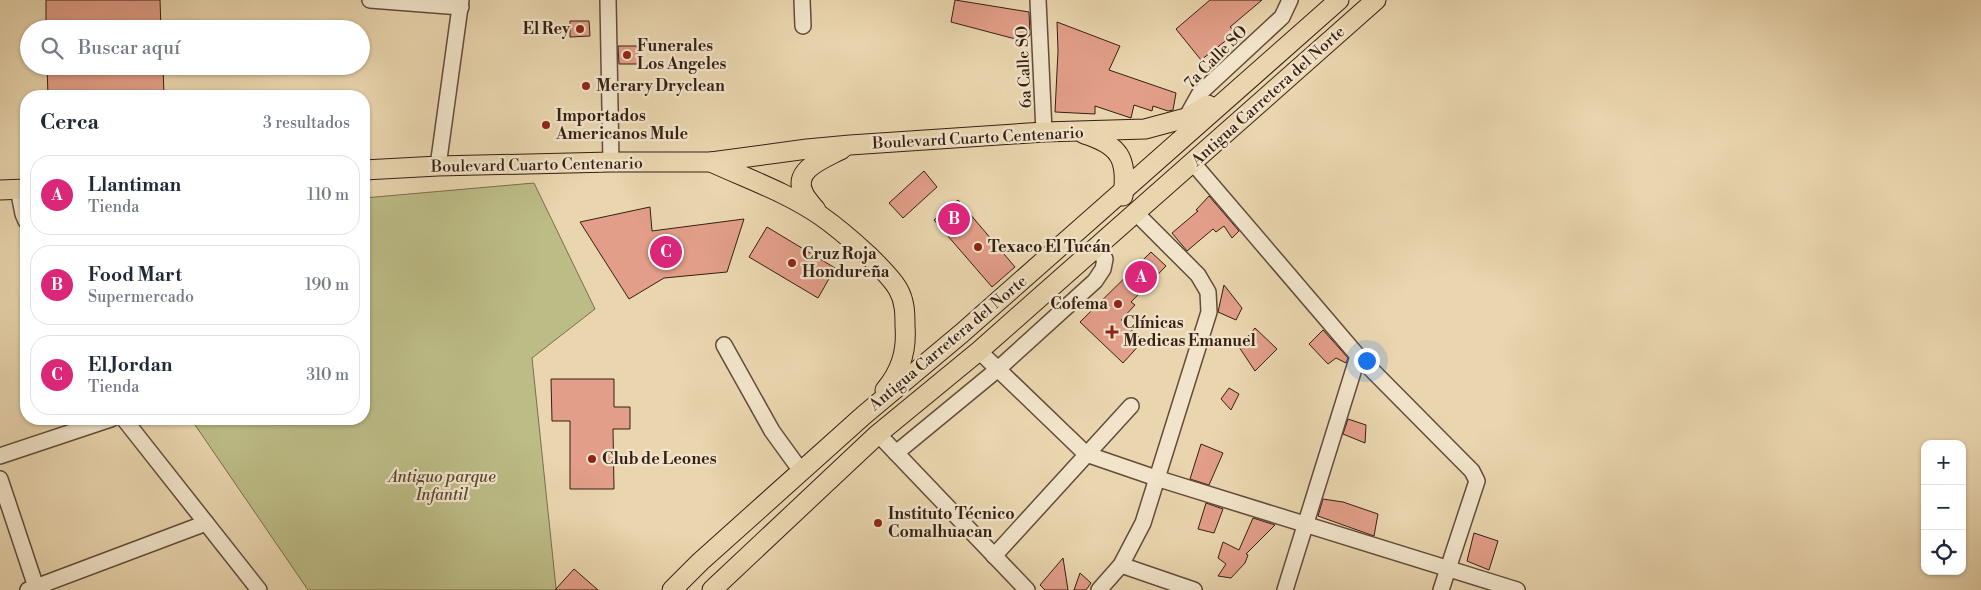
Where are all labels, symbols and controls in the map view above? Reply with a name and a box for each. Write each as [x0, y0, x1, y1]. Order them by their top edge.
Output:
place label: El Rey [523, 19, 571, 39]
search box [20, 20, 370, 75]
street label: 7a Calle SO [1180, 21, 1252, 93]
street label: Antigua Carretera del Norte [1186, 22, 1349, 171]
marker: El Rey [574, 23, 586, 35]
street label: 6a Calle SO [1012, 25, 1036, 109]
icon: search [38, 34, 66, 62]
text: Buscar aquí [78, 36, 180, 60]
place label: Funerales Los Angeles [637, 36, 726, 74]
marker: Funerales Los Angeles [621, 49, 633, 61]
place label: Merary Dryclean [596, 76, 725, 96]
marker: Merary Dryclean [580, 80, 592, 92]
place label: Importados Americanos Mule [555, 106, 689, 144]
text: Cerca [40, 110, 99, 136]
text: 3 resultados [263, 113, 350, 133]
marker: Importados Americanos Mule [540, 119, 552, 131]
street label: Boulevard Cuarto Centenario [871, 122, 1084, 154]
street label: Boulevard Cuarto Centenario [430, 153, 643, 177]
text: Llantiman [88, 173, 181, 197]
text: A [51, 185, 63, 205]
text: 110 m [307, 185, 349, 205]
text: Tienda [88, 197, 139, 217]
pin: B [938, 200, 970, 238]
pin: C [650, 233, 682, 271]
place label: Texaco El Tucán [988, 237, 1111, 257]
marker: Texaco El Tucán [972, 241, 984, 253]
place label: Cruz Roja Hondureña [802, 244, 890, 282]
marker: Cruz Roja Hondureña [786, 257, 798, 269]
pin: A [1125, 258, 1157, 296]
text: Food Mart [88, 263, 182, 287]
street label: Antigua Carretera del Norte [864, 271, 1031, 416]
text: B [51, 275, 63, 295]
text: 190 m [305, 275, 349, 295]
text: Supermercado [88, 287, 194, 307]
place label: Cofema [1050, 294, 1108, 314]
marker: Cofema [1112, 298, 1124, 310]
place label: Clínicas Medicas Emanuel [1123, 313, 1257, 351]
marker: Clínicas Medicas Emanuel [1105, 325, 1119, 339]
your location [1354, 348, 1380, 374]
text: El Jordan [88, 353, 173, 377]
text: C [51, 365, 63, 385]
text: 310 m [306, 365, 349, 385]
text: Tienda [88, 377, 139, 397]
map controls [1921, 440, 1966, 575]
button: + [1921, 440, 1966, 485]
place label: Club de Leones [602, 449, 717, 469]
marker: Club de Leones [586, 453, 598, 465]
park label: Antiguo parque Infantil [386, 467, 496, 505]
button: − [1921, 485, 1966, 530]
place label: Instituto Técnico Comalhuacan [888, 504, 1015, 542]
marker: Instituto Técnico Comalhuacan [872, 517, 884, 529]
button: locate [1921, 530, 1966, 575]

